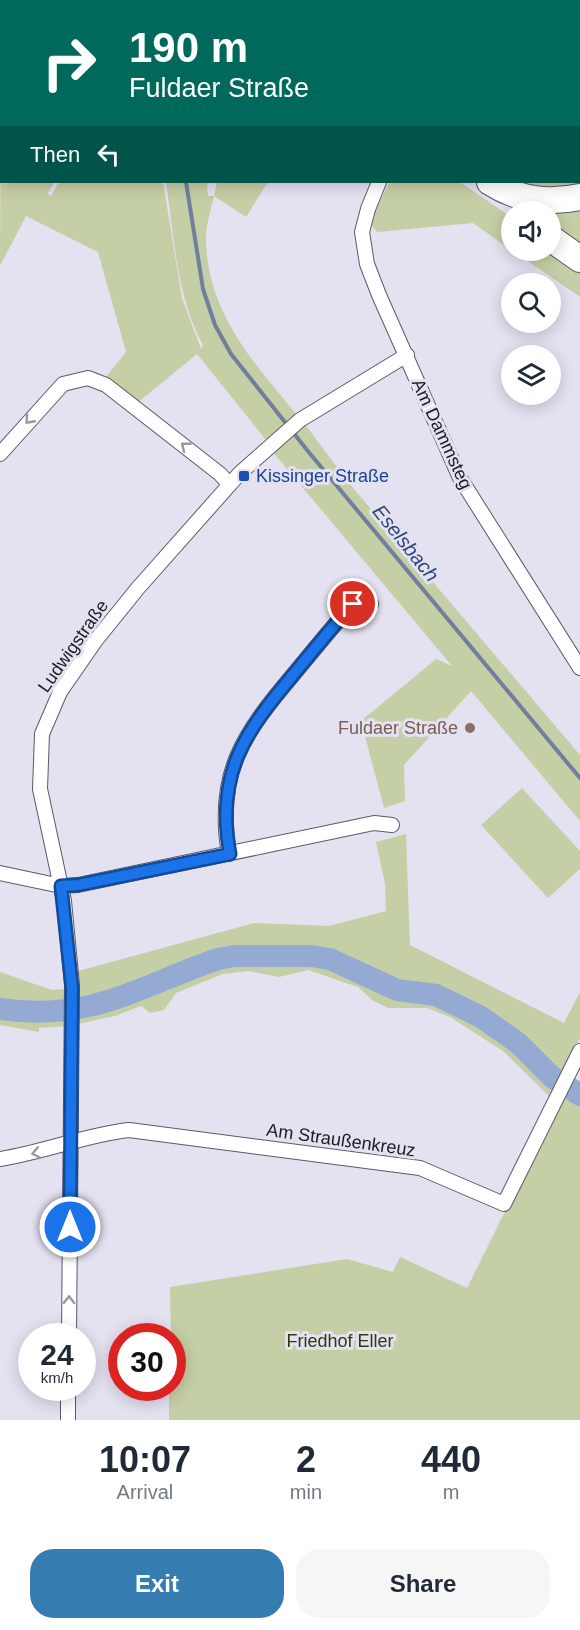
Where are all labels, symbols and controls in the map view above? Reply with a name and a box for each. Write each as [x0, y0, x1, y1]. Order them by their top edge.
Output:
icon: right [30, 24, 108, 102]
text: 190 m [129, 24, 248, 71]
text: Fuldaer Straße [129, 73, 309, 103]
icon: left [92, 138, 125, 171]
text: Then [30, 142, 80, 167]
map controls [501, 201, 561, 405]
button: sound [501, 201, 561, 261]
button: search [501, 273, 561, 333]
button: layers [501, 345, 561, 405]
street label: Am Dammsteg [408, 376, 476, 492]
one-way arrow [25, 414, 36, 424]
one-way arrow [181, 442, 192, 453]
place label: Kissinger Straße [256, 466, 389, 486]
marker: Kissinger Straße [237, 469, 251, 483]
water label: Eselsbach [368, 500, 444, 586]
pin [327, 578, 378, 629]
icon: arrive [336, 587, 369, 620]
street label: Ludwigstraße [34, 596, 112, 696]
place label: Fuldaer Straße [338, 718, 458, 738]
marker: Fuldaer Straße [463, 721, 477, 735]
street label: Am Straußenkreuz [265, 1120, 417, 1160]
one-way arrow [31, 1145, 41, 1158]
position arrow [38, 1195, 102, 1259]
one-way arrow [63, 1295, 75, 1304]
speed limit sign: 30 [108, 1323, 186, 1401]
park label: Friedhof Eller [286, 1331, 394, 1351]
text: 24 [40, 1338, 74, 1371]
text: km/h [41, 1369, 73, 1386]
text: 10:07 [99, 1439, 191, 1480]
text: 2 [296, 1439, 316, 1480]
text: 440 [421, 1439, 481, 1480]
text: Arrival [117, 1481, 173, 1503]
text: min [290, 1481, 322, 1503]
text: m [443, 1481, 459, 1503]
button: Exit [30, 1549, 284, 1618]
button: Share [296, 1549, 550, 1618]

